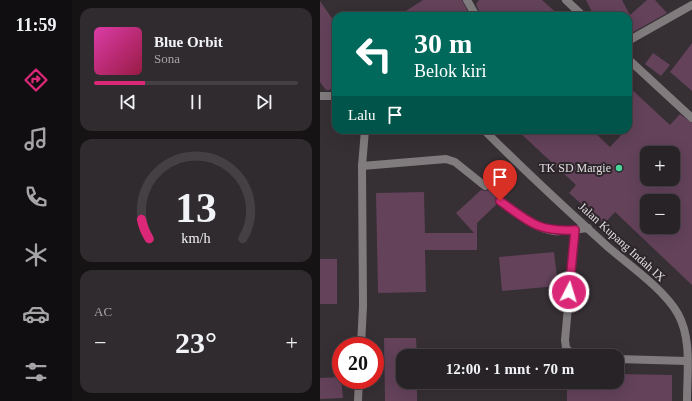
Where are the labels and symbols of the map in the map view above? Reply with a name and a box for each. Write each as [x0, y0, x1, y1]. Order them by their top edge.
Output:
pin [483, 160, 517, 201]
place label: TK SD Margie [539, 161, 611, 175]
marker: TK SD Margie [614, 163, 624, 173]
street label: Jalan Kupang Indah IX [576, 199, 668, 285]
position arrow [548, 271, 590, 313]
speed limit sign: 20 [332, 337, 384, 389]

